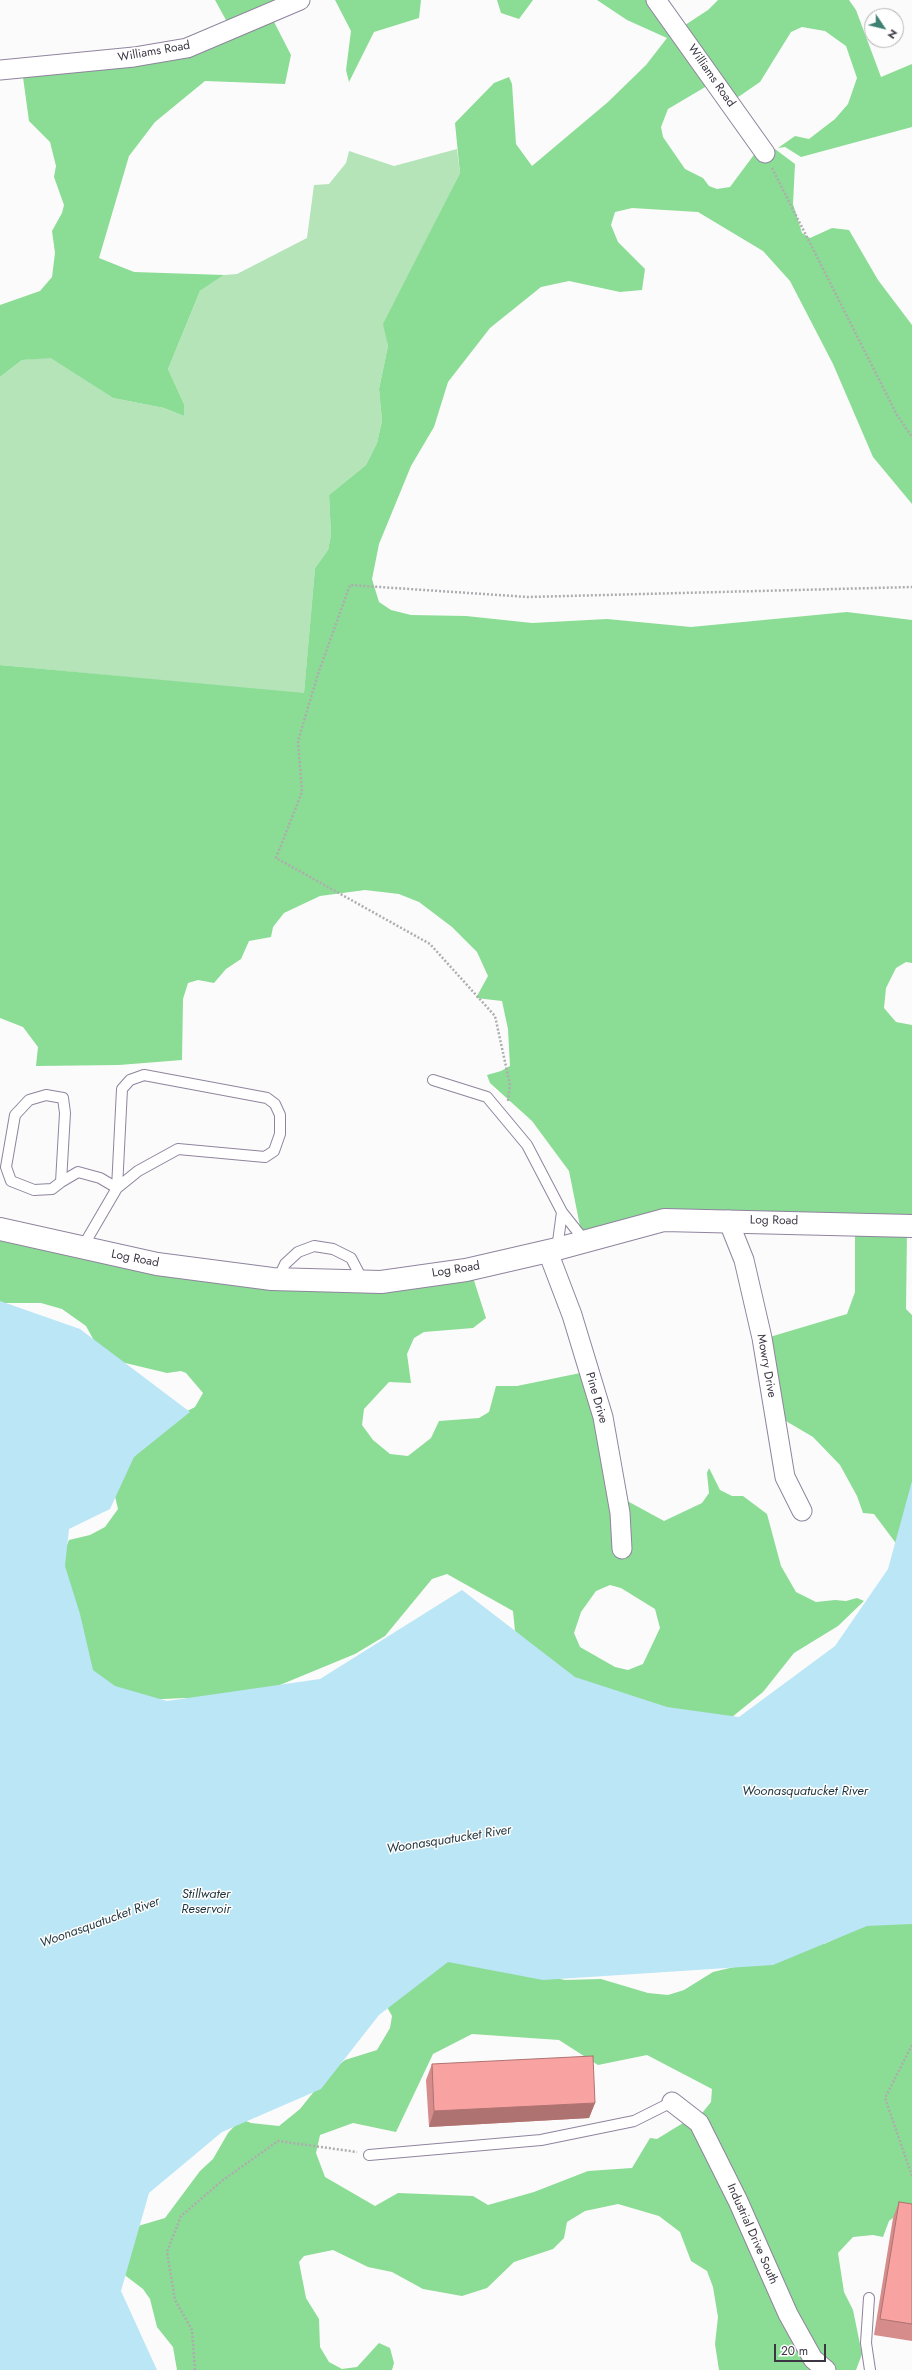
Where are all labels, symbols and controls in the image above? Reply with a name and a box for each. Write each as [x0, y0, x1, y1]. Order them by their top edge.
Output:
north arrow [864, 8, 904, 48]
text: N [884, 26, 902, 42]
street label: Williams Road [117, 39, 191, 65]
street label: Williams Road [684, 42, 738, 110]
street label: Log Road [750, 1213, 798, 1229]
street label: Log Road [110, 1247, 160, 1271]
street label: Log Road [431, 1259, 481, 1281]
street label: Mowry Drive [753, 1333, 779, 1399]
street label: Pine Drive [582, 1371, 610, 1425]
water label: Woonasquatucket River [742, 1784, 868, 1800]
water label: Woonasquatucket River [385, 1822, 513, 1858]
water label: Stillwater Reservoir [181, 1887, 231, 1918]
water label: Woonasquatucket River [38, 1894, 162, 1952]
street label: Industrial Drive South [723, 2182, 781, 2286]
scale bar [776, 2336, 828, 2362]
text: 20 m [781, 2342, 808, 2360]

